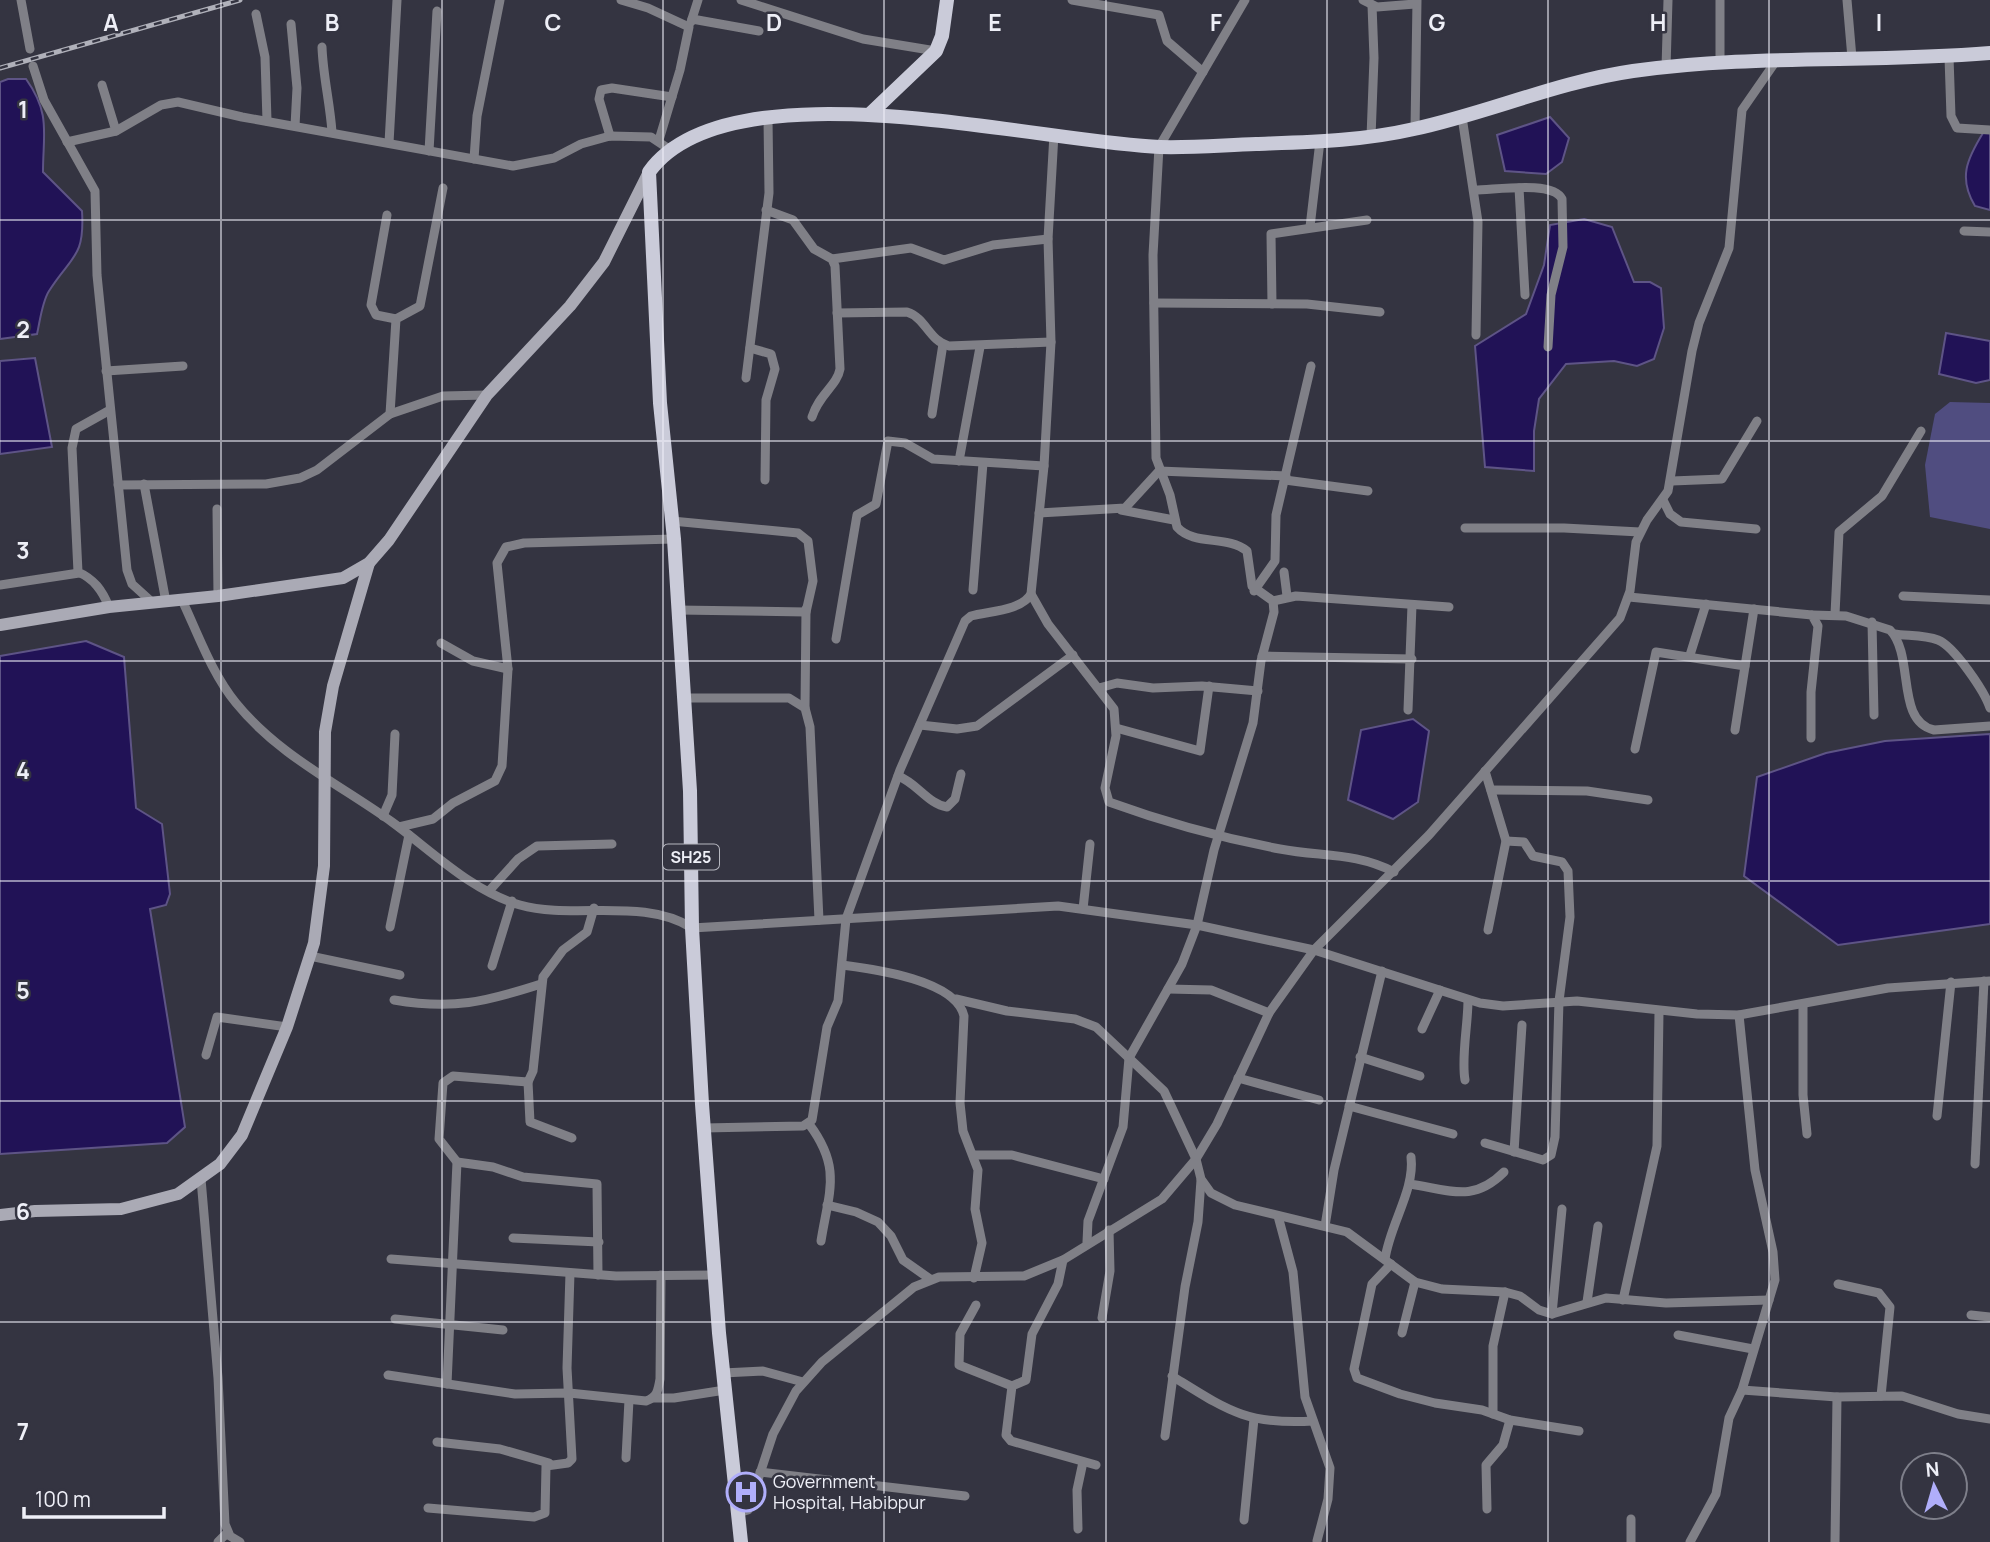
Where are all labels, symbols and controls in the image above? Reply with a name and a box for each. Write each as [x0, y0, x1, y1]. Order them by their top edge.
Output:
text: A [103, 6, 119, 38]
text: B [325, 6, 339, 38]
text: C [545, 6, 562, 38]
text: D [766, 6, 782, 38]
text: E [988, 6, 1002, 38]
text: F [1210, 6, 1222, 38]
text: G [1429, 6, 1446, 38]
text: H [1650, 6, 1666, 38]
text: I [1876, 6, 1882, 38]
text: 1 [18, 93, 28, 125]
text: 2 [16, 313, 30, 345]
text: 3 [16, 534, 30, 566]
text: 4 [16, 754, 30, 786]
road number: SH25 [663, 844, 719, 870]
text: 5 [16, 974, 30, 1006]
text: 6 [16, 1195, 30, 1227]
text: 7 [17, 1415, 29, 1447]
north arrow [1899, 1451, 1969, 1521]
text: N [1925, 1456, 1940, 1483]
place label: Government Hospital, Habibpur [773, 1469, 926, 1514]
hospital icon: Government Hospital, Habibpur [725, 1471, 767, 1513]
scale bar [24, 1476, 164, 1520]
text: 100 m [35, 1485, 91, 1513]

